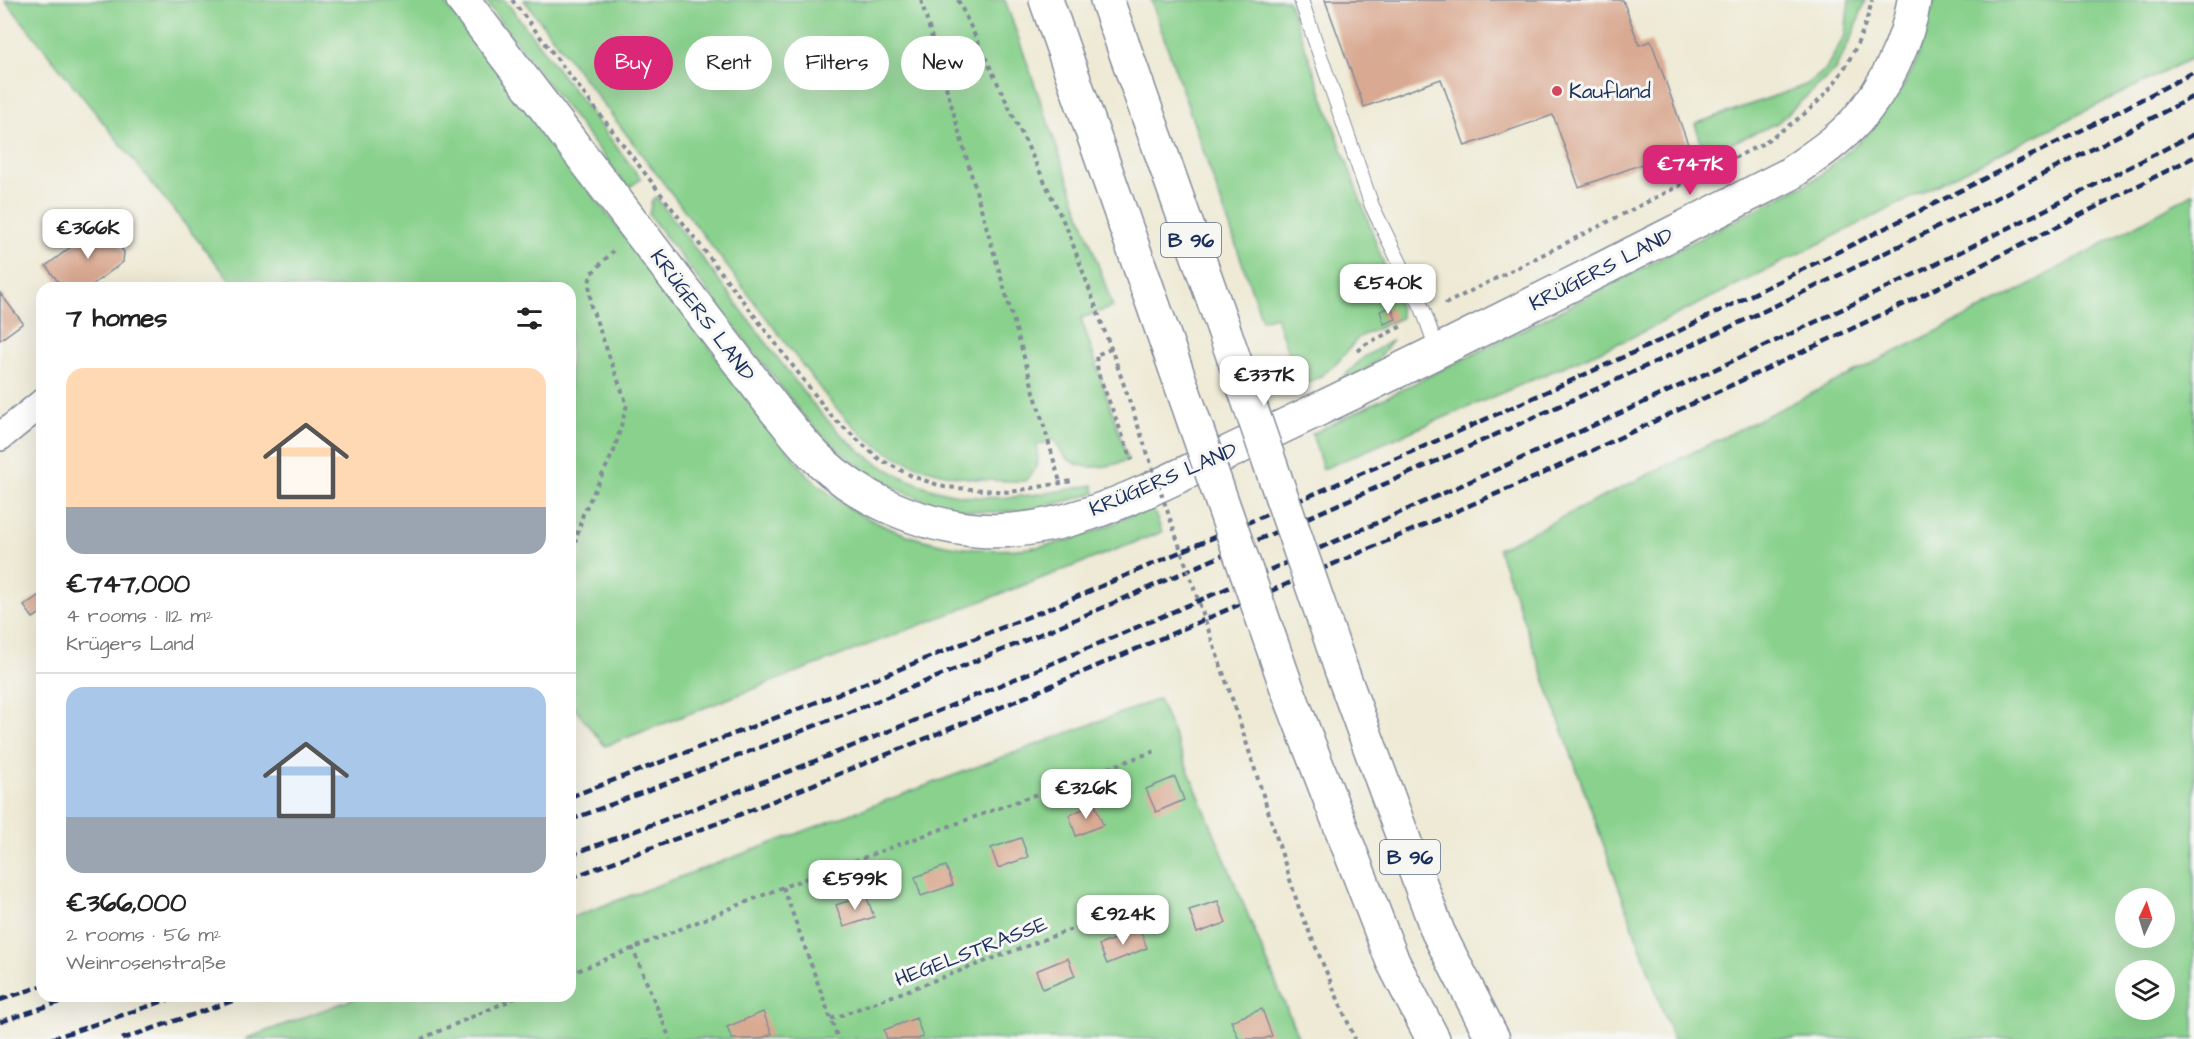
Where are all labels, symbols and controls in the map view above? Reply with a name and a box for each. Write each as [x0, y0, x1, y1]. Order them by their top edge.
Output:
chip: Buy [594, 36, 673, 90]
chip: Rent [685, 36, 772, 90]
chip: Filters [784, 36, 889, 90]
chip: New [901, 36, 985, 90]
place label: Kaufland [1569, 77, 1651, 106]
marker: Kaufland [1550, 84, 1564, 98]
pin: €747K [1648, 145, 1732, 196]
text: €747K [1657, 150, 1723, 178]
pin: €366K [46, 209, 130, 260]
text: €366K [56, 214, 120, 242]
street label: KRÜGERS LAND [1524, 220, 1679, 318]
road number: B 96 [1161, 223, 1221, 257]
street label: KRÜGERS LAND [643, 243, 762, 387]
pin: €540K [1346, 264, 1430, 315]
text: €540K [1354, 269, 1422, 297]
text: 7 homes [66, 300, 167, 336]
icon: filters [513, 302, 546, 335]
pin: €337K [1222, 356, 1306, 407]
text: €337K [1234, 361, 1294, 389]
icon: home [252, 407, 360, 515]
street label: KRÜGERS LAND [1085, 435, 1242, 524]
text: €747,000 [66, 566, 190, 602]
text: 4 rooms · 112 m² [66, 602, 213, 630]
text: Krügers Land [66, 630, 194, 658]
icon: home [252, 726, 360, 834]
pin: €326K [1044, 769, 1128, 820]
text: €326K [1055, 774, 1117, 802]
road number: B 96 [1380, 840, 1440, 874]
pin: €599K [813, 860, 897, 911]
text: €599K [823, 865, 887, 893]
text: €366,000 [66, 885, 186, 921]
north arrow [2115, 888, 2175, 948]
map controls [2115, 888, 2175, 1020]
pin: €924K [1081, 895, 1165, 946]
text: €924K [1091, 900, 1155, 928]
street label: HEGELSTRASSE [891, 909, 1052, 994]
text: 2 rooms · 56 m² [66, 921, 221, 949]
text: Weinrosenstraße [66, 949, 226, 977]
button: layers [2115, 960, 2175, 1020]

